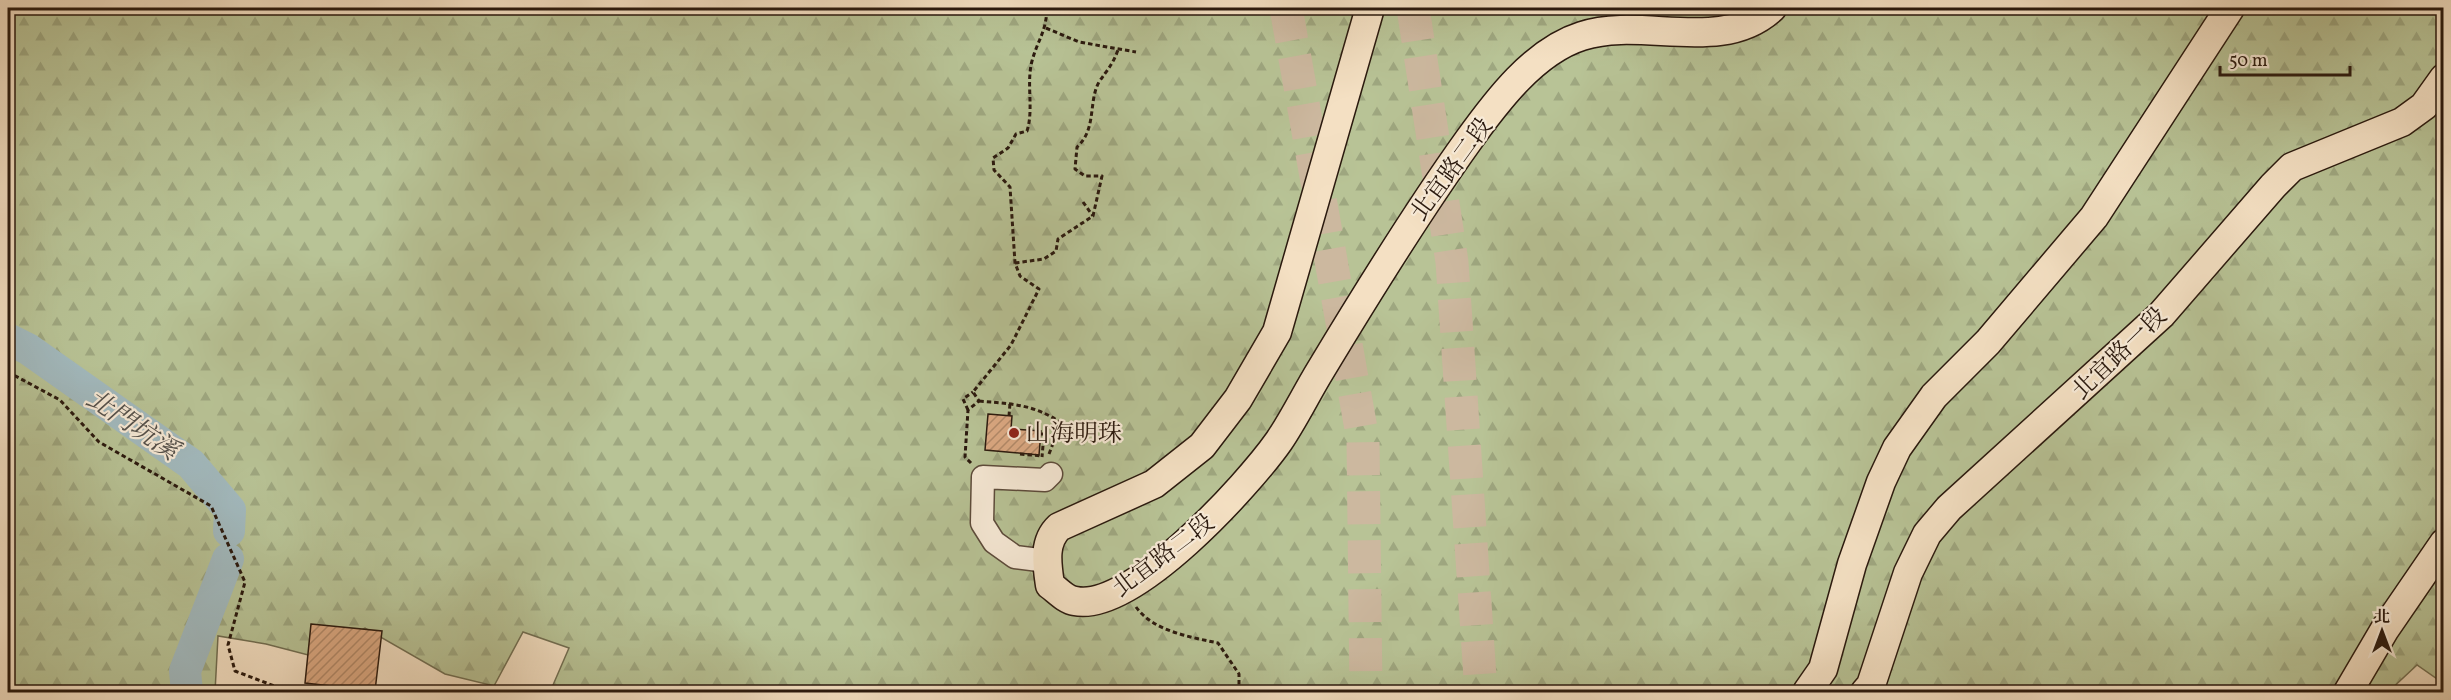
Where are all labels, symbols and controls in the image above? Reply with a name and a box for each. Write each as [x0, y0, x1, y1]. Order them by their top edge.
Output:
scale bar [2220, 39, 2350, 77]
text: 50 m [2229, 49, 2268, 74]
street label: 北宜路二段 [1404, 112, 1502, 229]
street label: 北宜路一段 [2065, 301, 2175, 408]
water label: 北門坑溪 [79, 382, 188, 471]
place label: 山海明珠 [1026, 418, 1122, 452]
marker: 山海明珠 [1007, 426, 1021, 440]
street label: 北宜路二段 [1106, 507, 1222, 606]
north arrow [2352, 601, 2412, 661]
text: 北 [2374, 607, 2390, 629]

